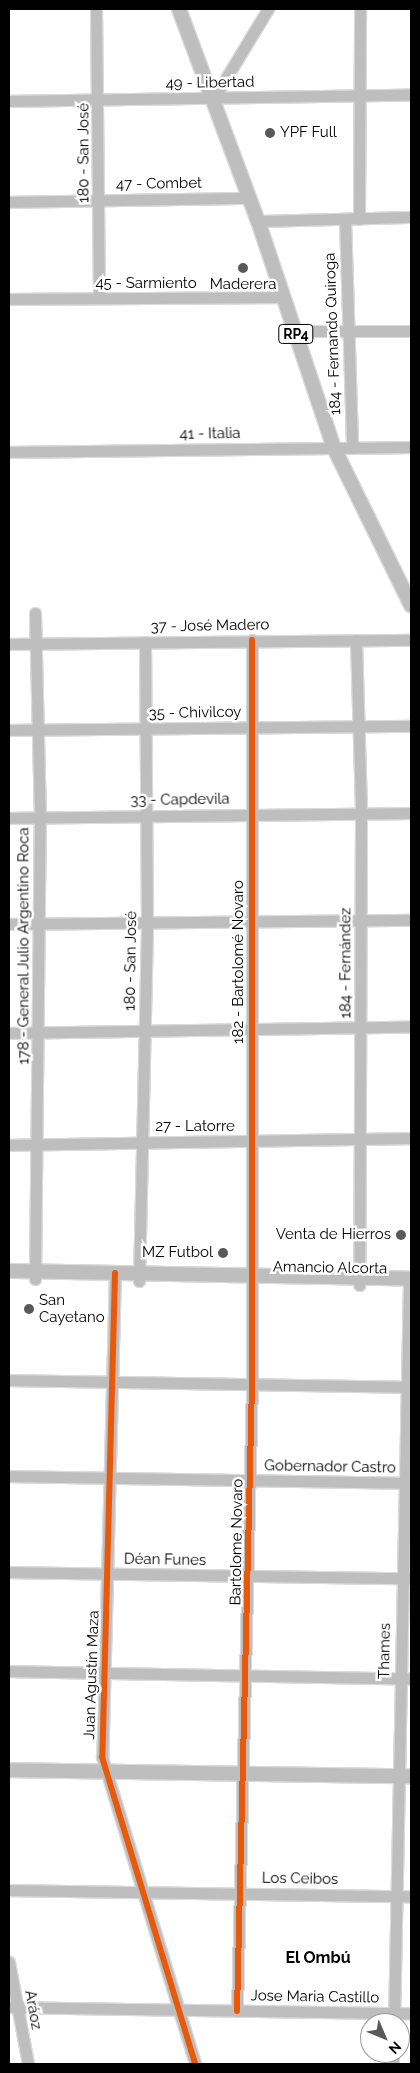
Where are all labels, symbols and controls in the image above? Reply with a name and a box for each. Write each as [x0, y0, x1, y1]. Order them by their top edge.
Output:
street label: 49 - Libertad [165, 73, 255, 93]
street label: 180 - San José [75, 103, 93, 203]
place label: YPF Full [280, 124, 337, 142]
marker: YPF Full [264, 127, 276, 139]
street label: 47 - Combet [116, 174, 202, 194]
street label: 184 - Fernando Quiroga [321, 253, 345, 415]
marker: Maderera [237, 262, 249, 274]
street label: 45 - Sarmiento [95, 275, 197, 293]
place label: Maderera [210, 276, 276, 294]
road number: RP4 [277, 322, 315, 346]
street label: 41 - Italia [179, 424, 241, 444]
street label: 37 - José Madero [150, 616, 270, 636]
street label: 35 - Chivilcoy [148, 703, 242, 723]
street label: 33 - Capdevila [130, 790, 230, 810]
street label: 178 - General Julio Argentino Roca [15, 827, 33, 1065]
street label: 182 - Bartolomé Novaro [230, 880, 248, 1044]
street label: 184 - Fernández [337, 908, 355, 1018]
street label: 180 - San José [121, 911, 141, 1011]
street label: 27 - Latorre [155, 1118, 235, 1136]
place label: Venta de Hierros [276, 1226, 391, 1244]
marker: Venta de Hierros [395, 1229, 407, 1241]
place label: MZ Futbol [142, 1244, 213, 1262]
marker: MZ Futbol [217, 1247, 229, 1259]
street label: Amancio Alcorta [272, 1258, 388, 1278]
place label: San Cayetano [39, 1291, 105, 1326]
marker: San Cayetano [23, 1303, 35, 1315]
street label: Gobernador Castro [264, 1457, 396, 1477]
street label: Bartolome Novaro [227, 1479, 247, 1605]
street label: Déan Funes [124, 1550, 206, 1570]
street label: Juan Agustín Maza [81, 1610, 103, 1740]
street label: Thames [376, 1623, 394, 1679]
street label: Los Ceibos [262, 1869, 338, 1889]
district label: El Ombú [285, 1948, 351, 1968]
street label: Jose Maria Castillo [250, 1987, 380, 2007]
street label: Aráoz [21, 1989, 45, 2031]
north arrow [360, 2013, 410, 2063]
text: N [385, 2038, 404, 2057]

